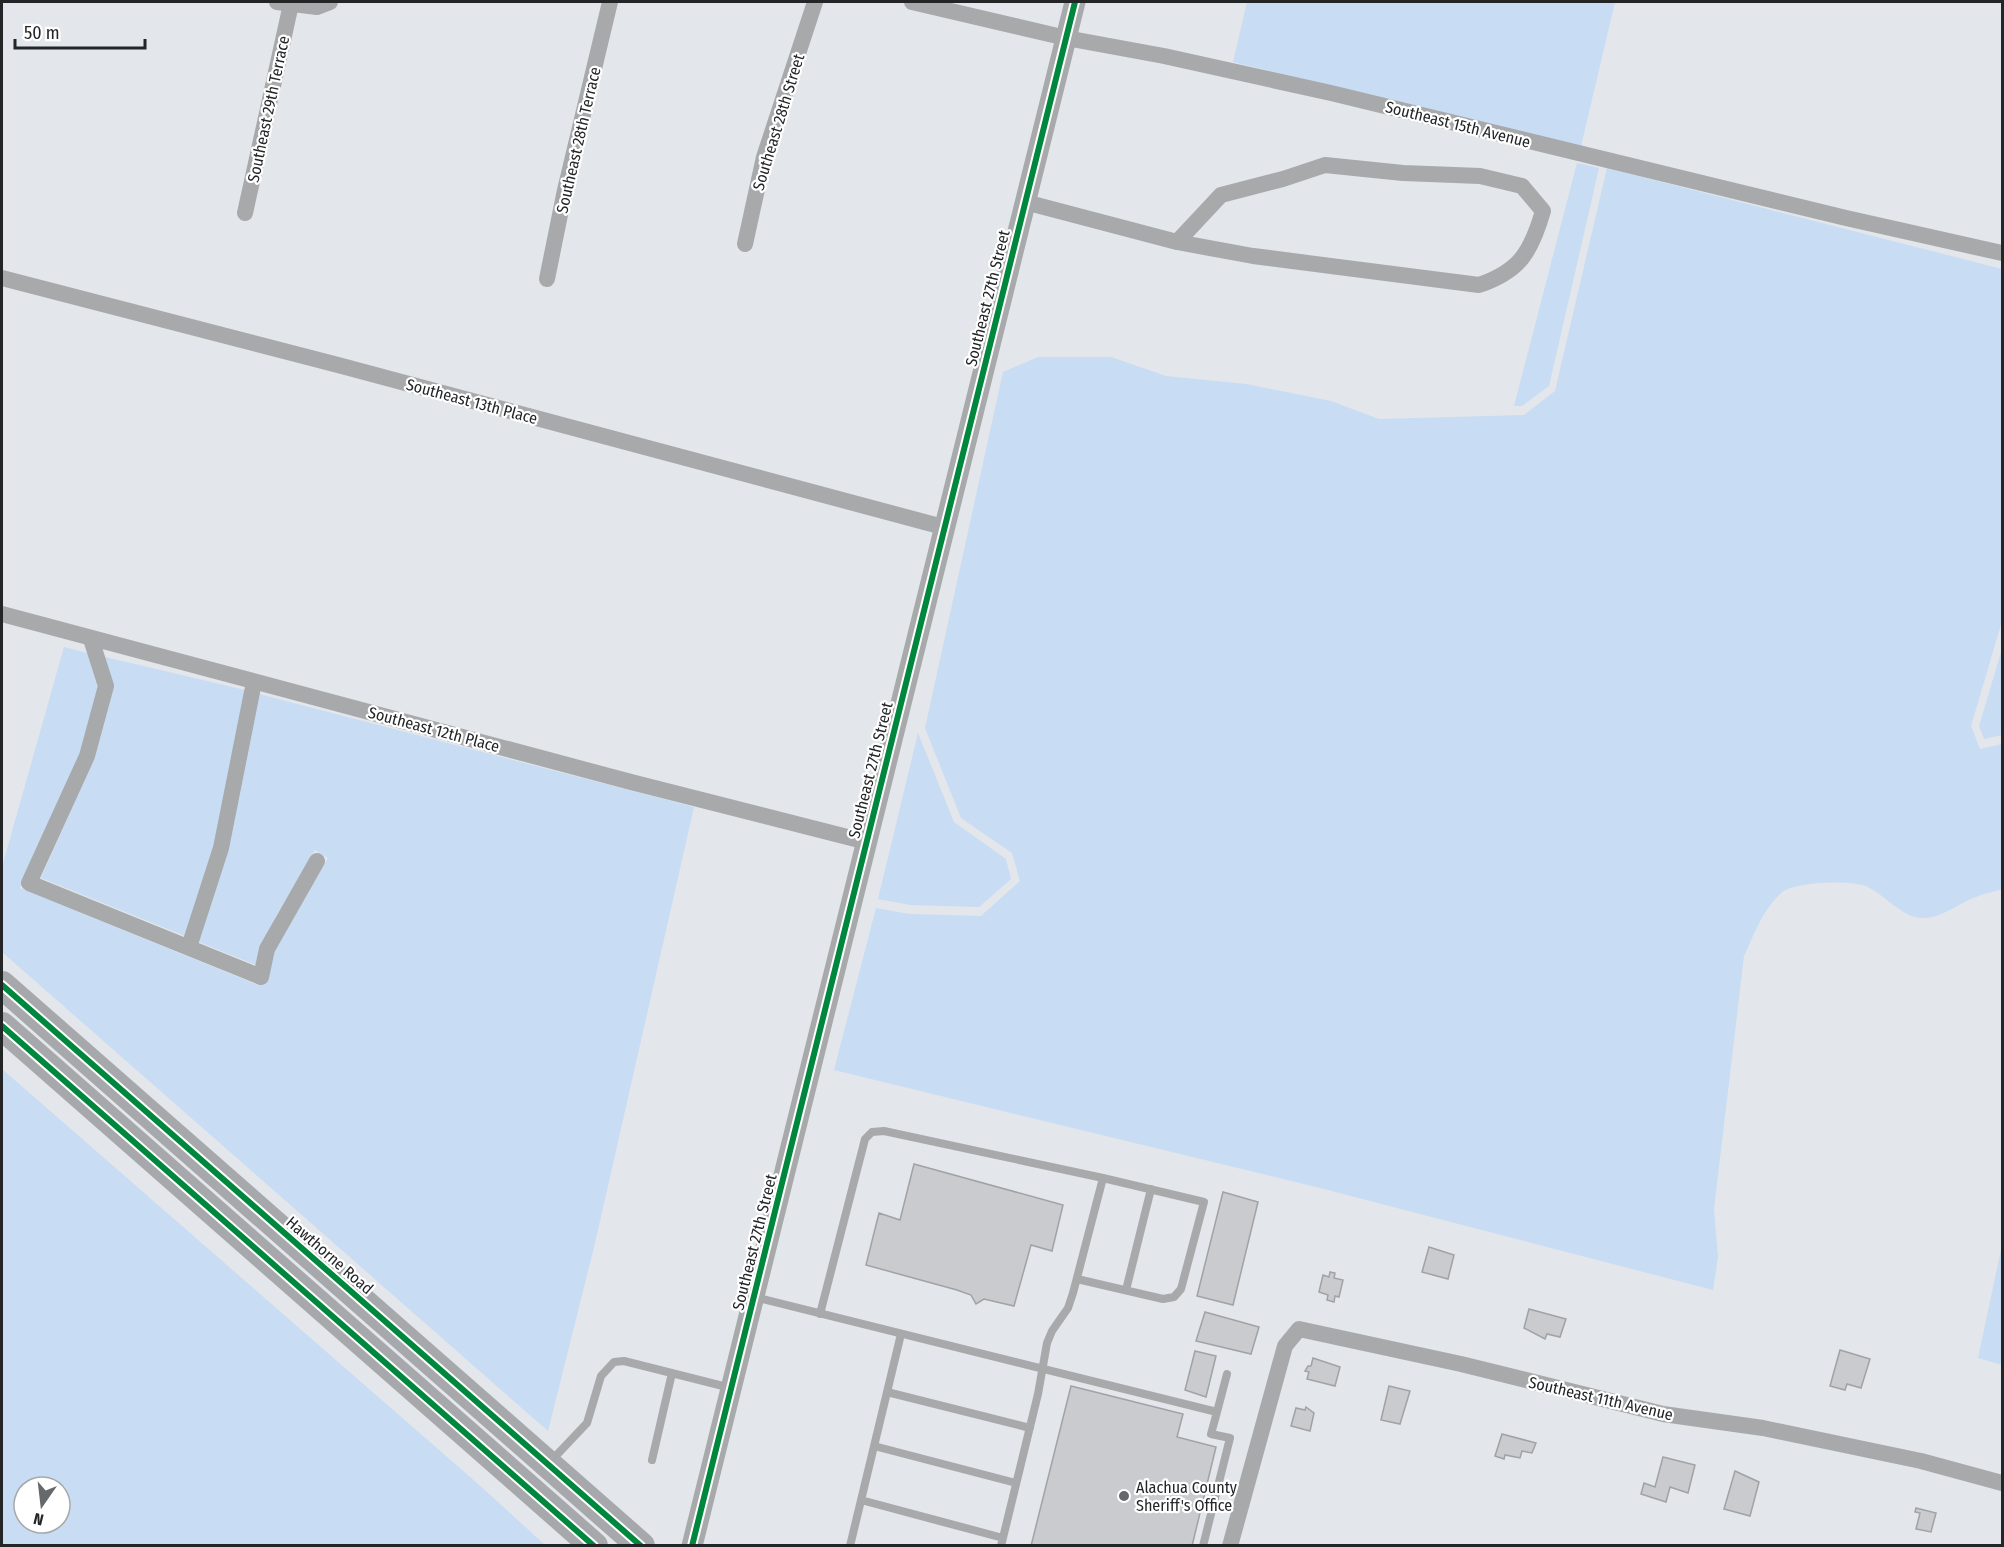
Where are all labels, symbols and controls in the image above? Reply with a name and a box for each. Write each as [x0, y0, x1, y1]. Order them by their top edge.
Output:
scale bar [15, 12, 146, 50]
text: 50 m [24, 22, 60, 44]
street label: Southeast 29th Terrace [244, 34, 293, 184]
street label: Southeast 28th Street [749, 51, 808, 193]
street label: Southeast 28th Terrace [552, 65, 605, 215]
street label: Southeast 15th Avenue [1383, 97, 1532, 152]
street label: Southeast 27th Street [961, 227, 1014, 368]
street label: Southeast 13th Place [404, 375, 540, 428]
street label: Southeast 27th Street [844, 699, 897, 840]
street label: Southeast 12th Place [366, 703, 502, 756]
street label: Southeast 27th Street [728, 1171, 781, 1312]
street label: Hawthorne Road [282, 1212, 377, 1298]
street label: Southeast 11th Avenue [1527, 1373, 1675, 1424]
north arrow [12, 1475, 72, 1535]
place label: Alachua County Sheriff's Office [1136, 1478, 1238, 1515]
marker: Alachua County Sheriff's Office [1117, 1489, 1131, 1503]
text: N [32, 1509, 45, 1529]

